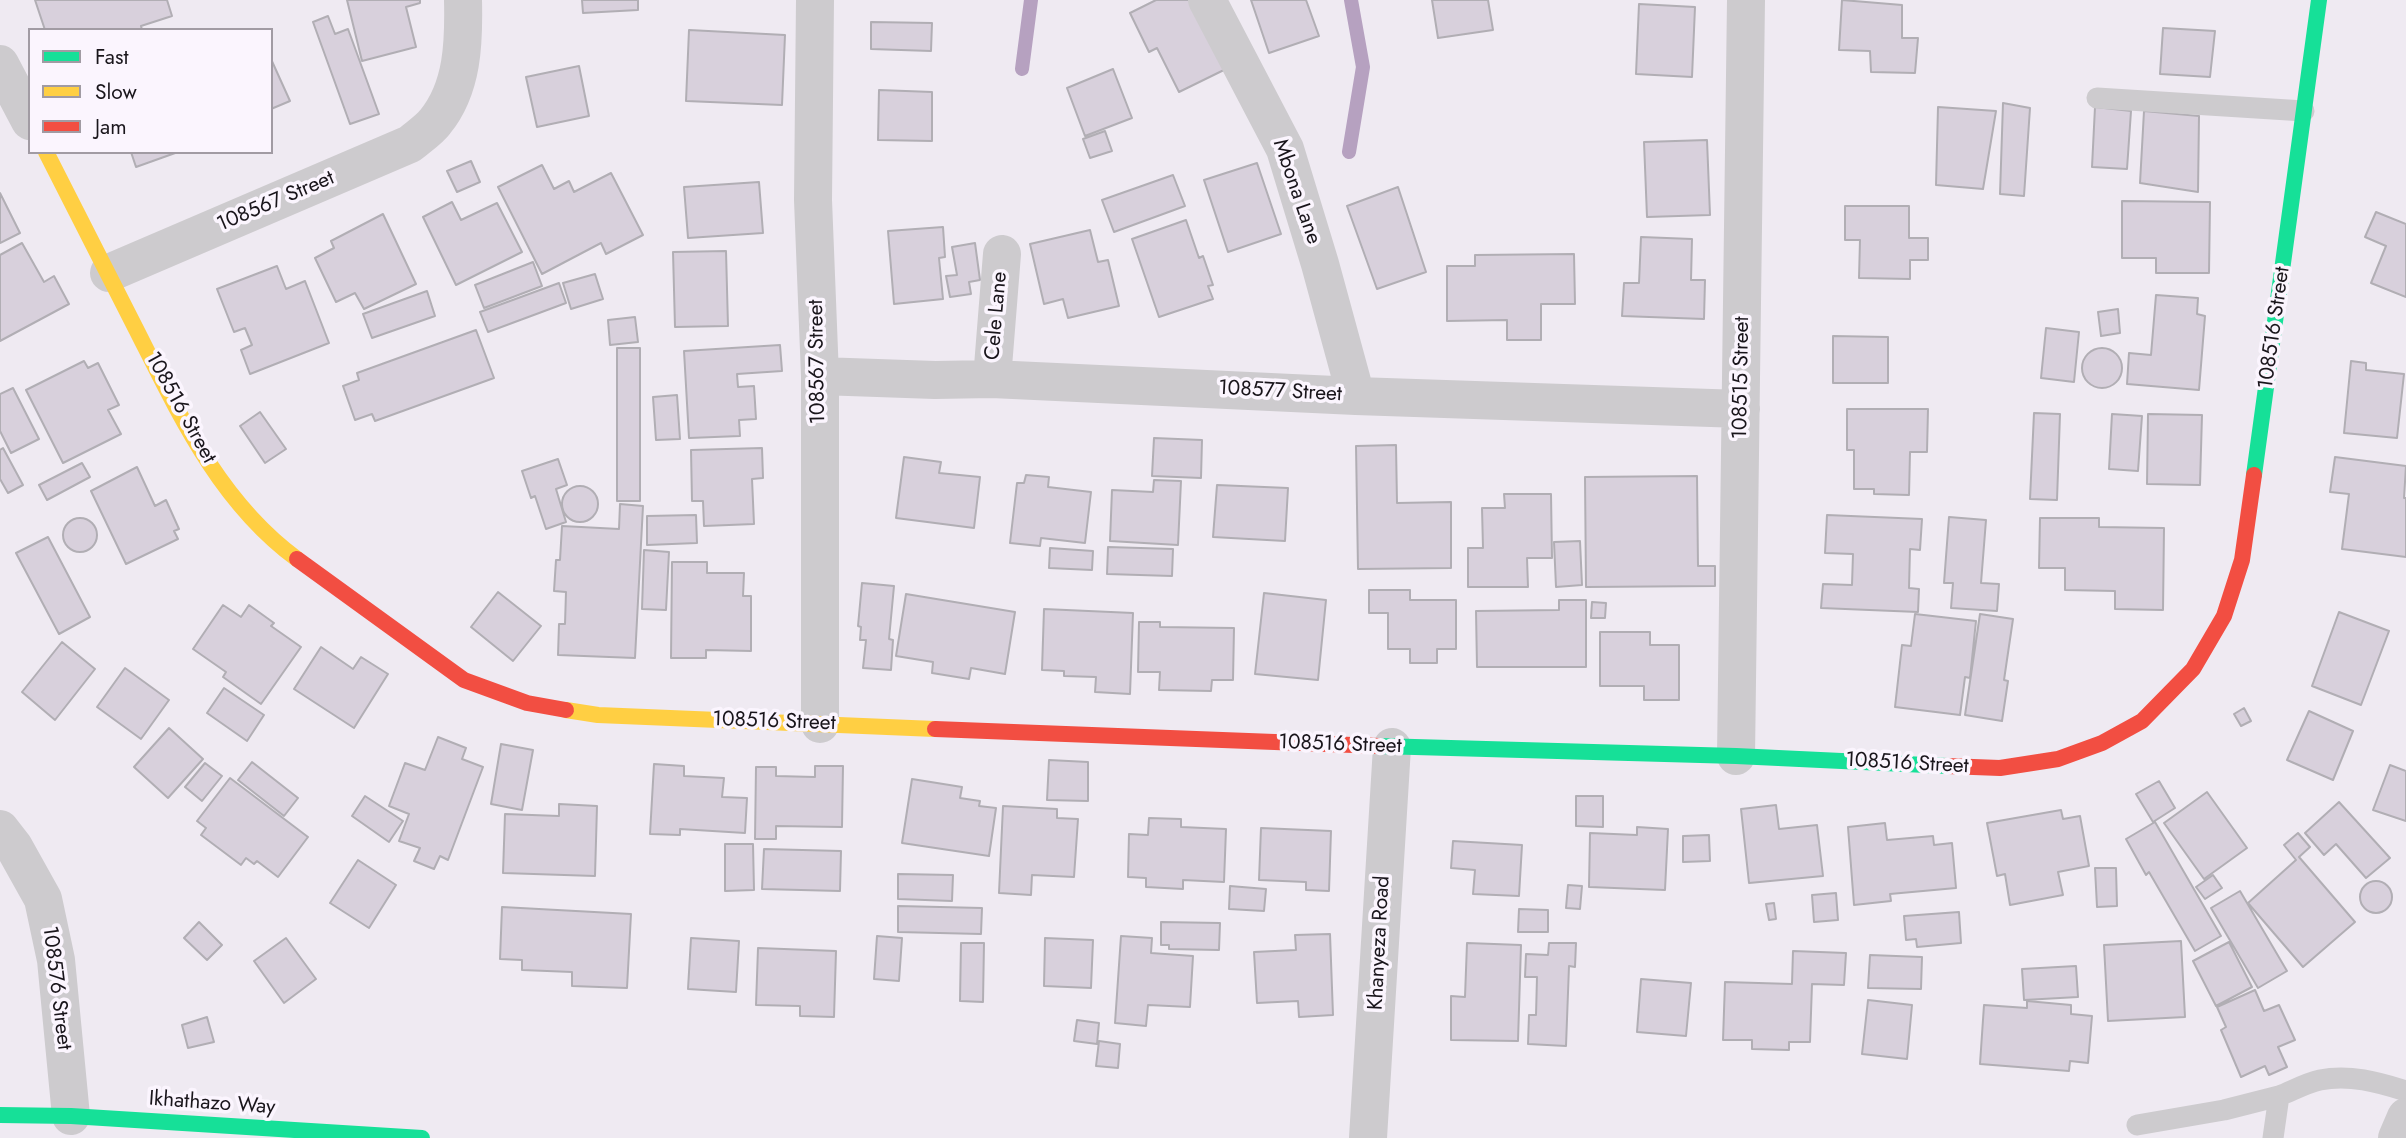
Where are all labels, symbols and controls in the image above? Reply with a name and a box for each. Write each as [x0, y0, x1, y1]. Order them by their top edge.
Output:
legend [28, 28, 273, 154]
text: Fast [95, 42, 128, 72]
text: Slow [95, 77, 137, 107]
text: Jam [95, 112, 127, 142]
street label: Mbona Lane [1266, 136, 1326, 248]
street label: 108567 Street [214, 166, 338, 238]
street label: 108516 Street [2254, 265, 2296, 391]
street label: Cele Lane [981, 271, 1013, 361]
street label: 108567 Street [804, 299, 832, 425]
street label: 108515 Street [1728, 316, 1756, 440]
street label: 108516 Street [139, 348, 221, 468]
street label: 108577 Street [1218, 376, 1342, 408]
street label: 108516 Street [712, 707, 836, 737]
street label: 108516 Street [1278, 730, 1402, 760]
street label: 108516 Street [1845, 748, 1969, 780]
street label: Khanyeza Road [1364, 875, 1396, 1011]
street label: 108576 Street [36, 924, 76, 1052]
street label: Ikhathazo Way [148, 1087, 276, 1121]

